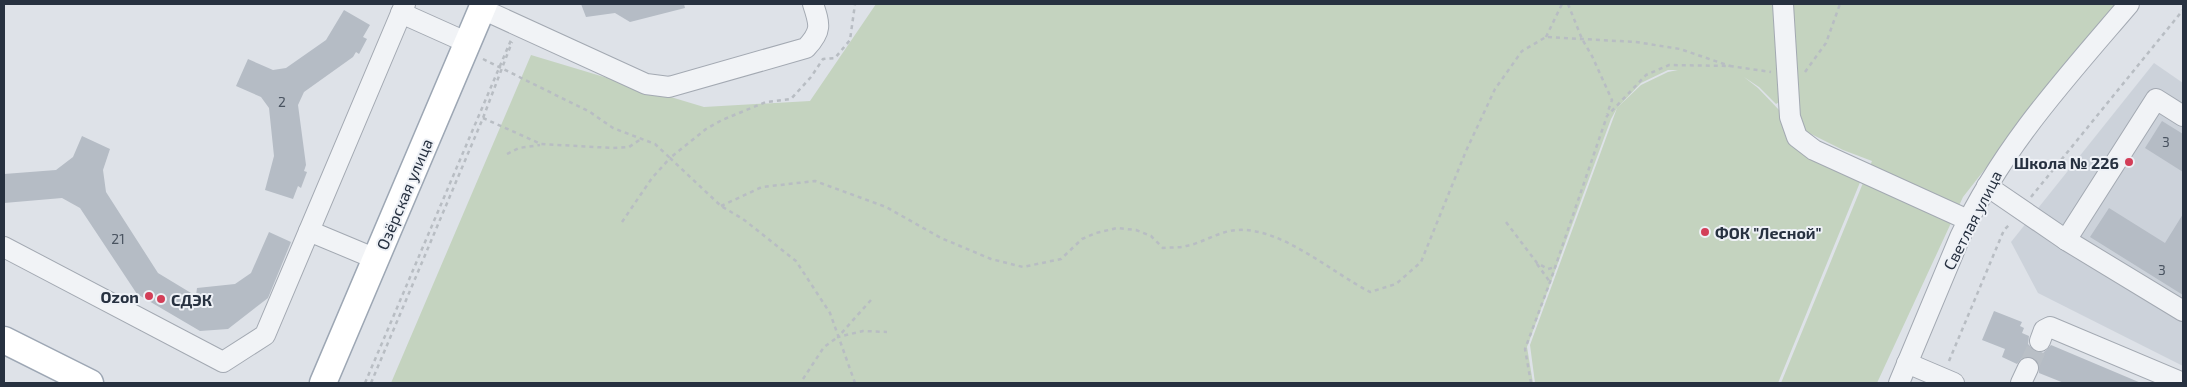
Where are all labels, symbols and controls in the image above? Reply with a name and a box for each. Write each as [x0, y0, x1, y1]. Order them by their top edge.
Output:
house number: 2 [278, 93, 286, 110]
house number: 3 [2162, 133, 2170, 150]
street label: Озёрская улица [372, 136, 437, 253]
place label: Школа № 226 [2014, 153, 2119, 172]
marker: Школа № 226 [2123, 156, 2135, 168]
street label: Светлая улица [1939, 167, 2006, 273]
place label: ФОК "Лесной" [1715, 223, 1822, 242]
marker: ФОК "Лесной" [1699, 226, 1711, 238]
house number: 21 [111, 230, 125, 247]
house number: 3 [2158, 261, 2166, 278]
place label: Ozon [101, 287, 139, 306]
marker: Ozon [143, 290, 155, 302]
place label: СДЭК [171, 290, 212, 309]
marker: СДЭК [155, 293, 167, 305]

